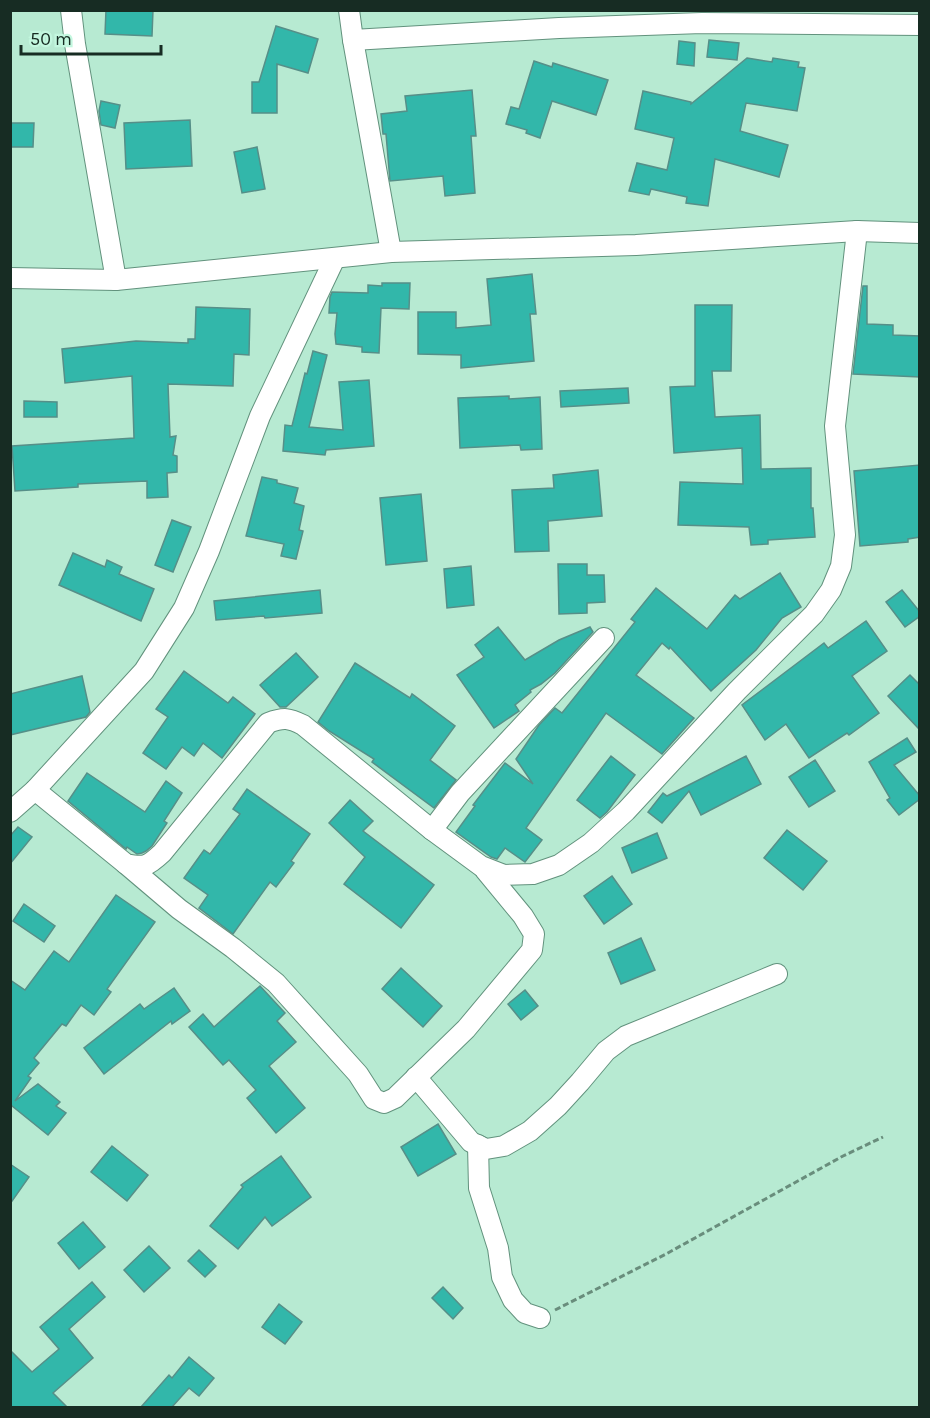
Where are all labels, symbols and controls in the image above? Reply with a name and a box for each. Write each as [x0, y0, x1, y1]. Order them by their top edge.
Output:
scale bar [21, 18, 160, 56]
text: 50 m [30, 28, 72, 50]

